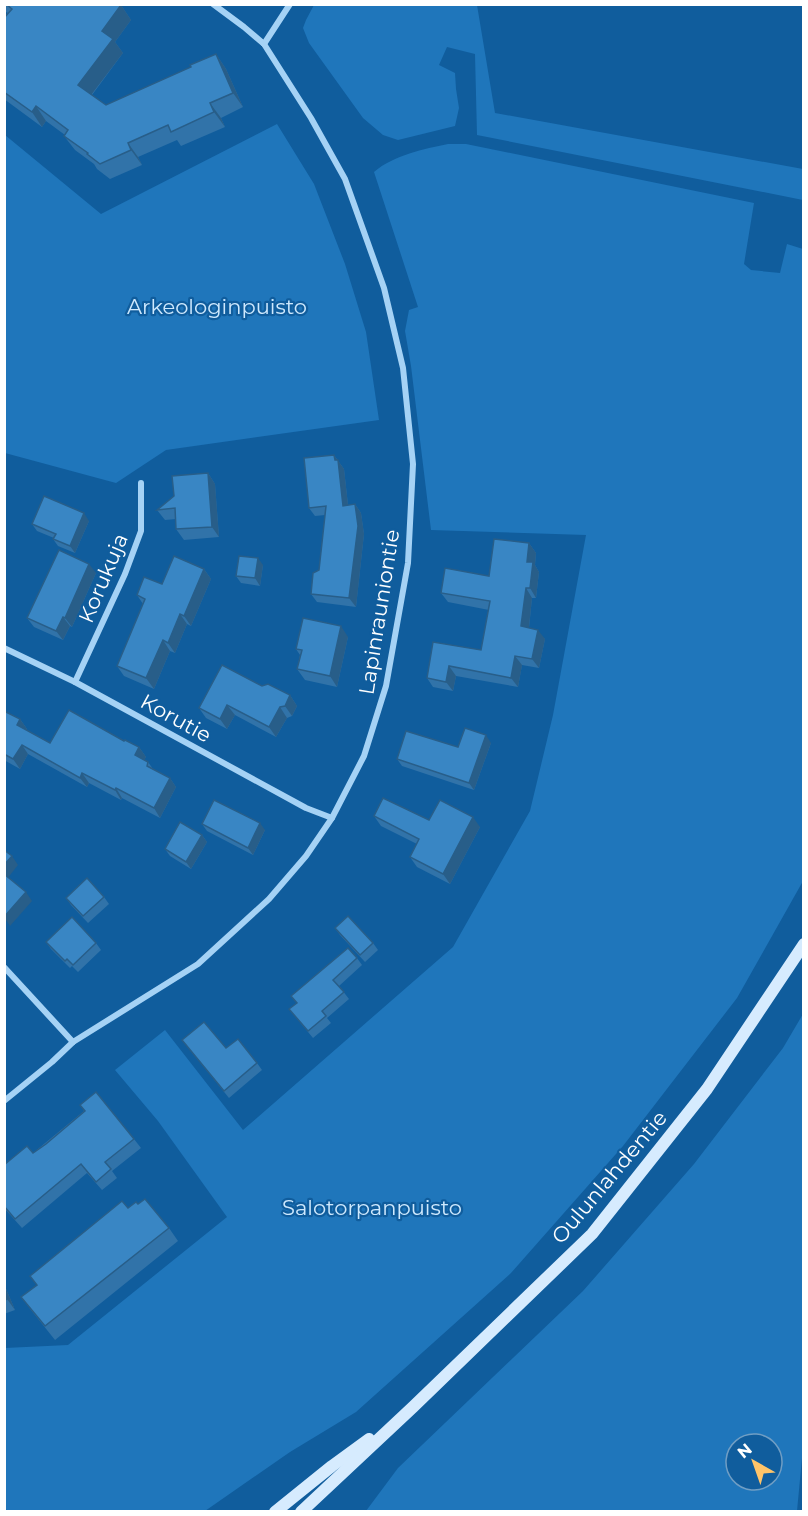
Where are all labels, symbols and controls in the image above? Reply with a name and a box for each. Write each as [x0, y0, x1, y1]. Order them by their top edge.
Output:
park label: Arkeologinpuisto [127, 294, 307, 319]
street label: Lapinrauniontie [354, 528, 404, 696]
street label: Korukuja [73, 530, 133, 626]
street label: Korutie [136, 688, 216, 748]
street label: Oulunlahdentie [546, 1105, 672, 1249]
park label: Salotorpanpuisto [282, 1195, 462, 1220]
north arrow [724, 1432, 784, 1492]
text: N [734, 1439, 756, 1462]

